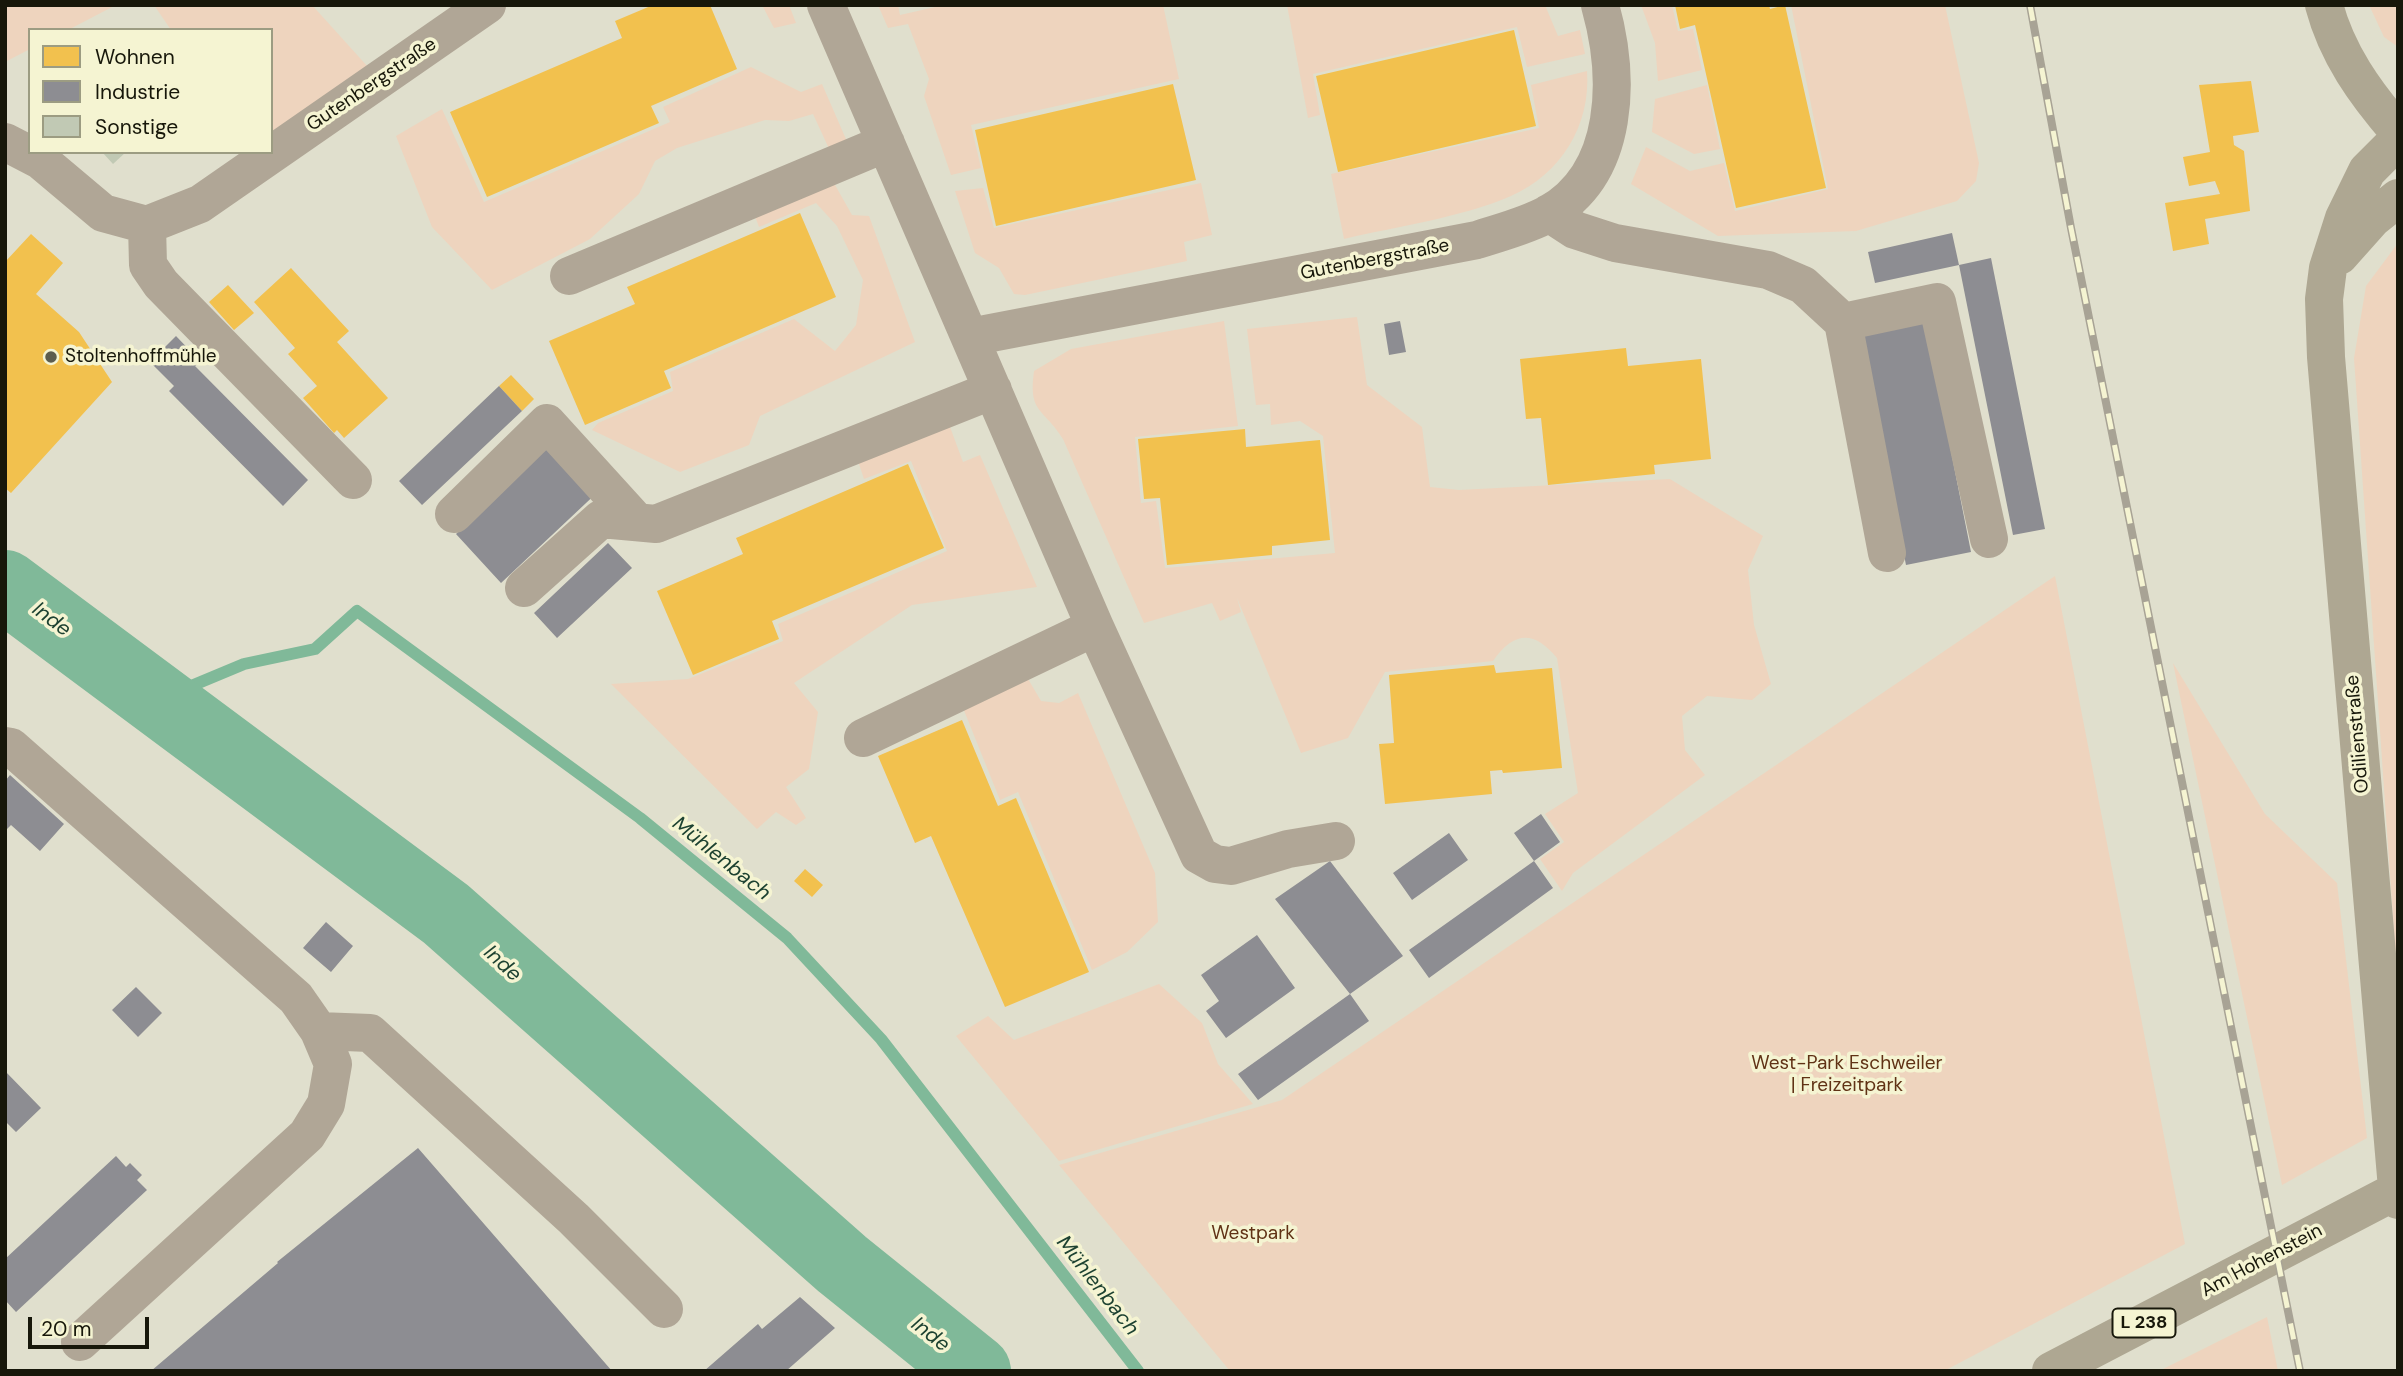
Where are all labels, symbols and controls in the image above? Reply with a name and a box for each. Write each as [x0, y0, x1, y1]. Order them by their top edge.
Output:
legend [28, 28, 273, 154]
street label: Gutenbergstraße [303, 33, 441, 137]
text: Wohnen [95, 43, 175, 71]
text: Industrie [95, 78, 180, 106]
text: Sonstige [95, 113, 178, 141]
street label: Gutenbergstraße [1299, 234, 1451, 286]
place label: Stoltenhoffmühle [65, 346, 216, 368]
marker: Stoltenhoffmühle [43, 349, 59, 365]
water label: Inde [27, 597, 75, 643]
street label: Odilienstraße [2341, 674, 2375, 794]
water label: Mühlenbach [667, 812, 775, 906]
water label: Inde [478, 941, 526, 987]
park label: West-Park Eschweiler | Freizeitpark [1751, 1053, 1943, 1097]
street label: Am Hohenstein [2197, 1219, 2327, 1303]
park label: Westpark [1211, 1223, 1295, 1245]
water label: Mühlenbach [1050, 1231, 1144, 1341]
scale bar [32, 1302, 152, 1346]
road number: L 238 [2112, 1308, 2176, 1338]
water label: Inde [906, 1312, 954, 1358]
text: 20 m [41, 1315, 92, 1343]

